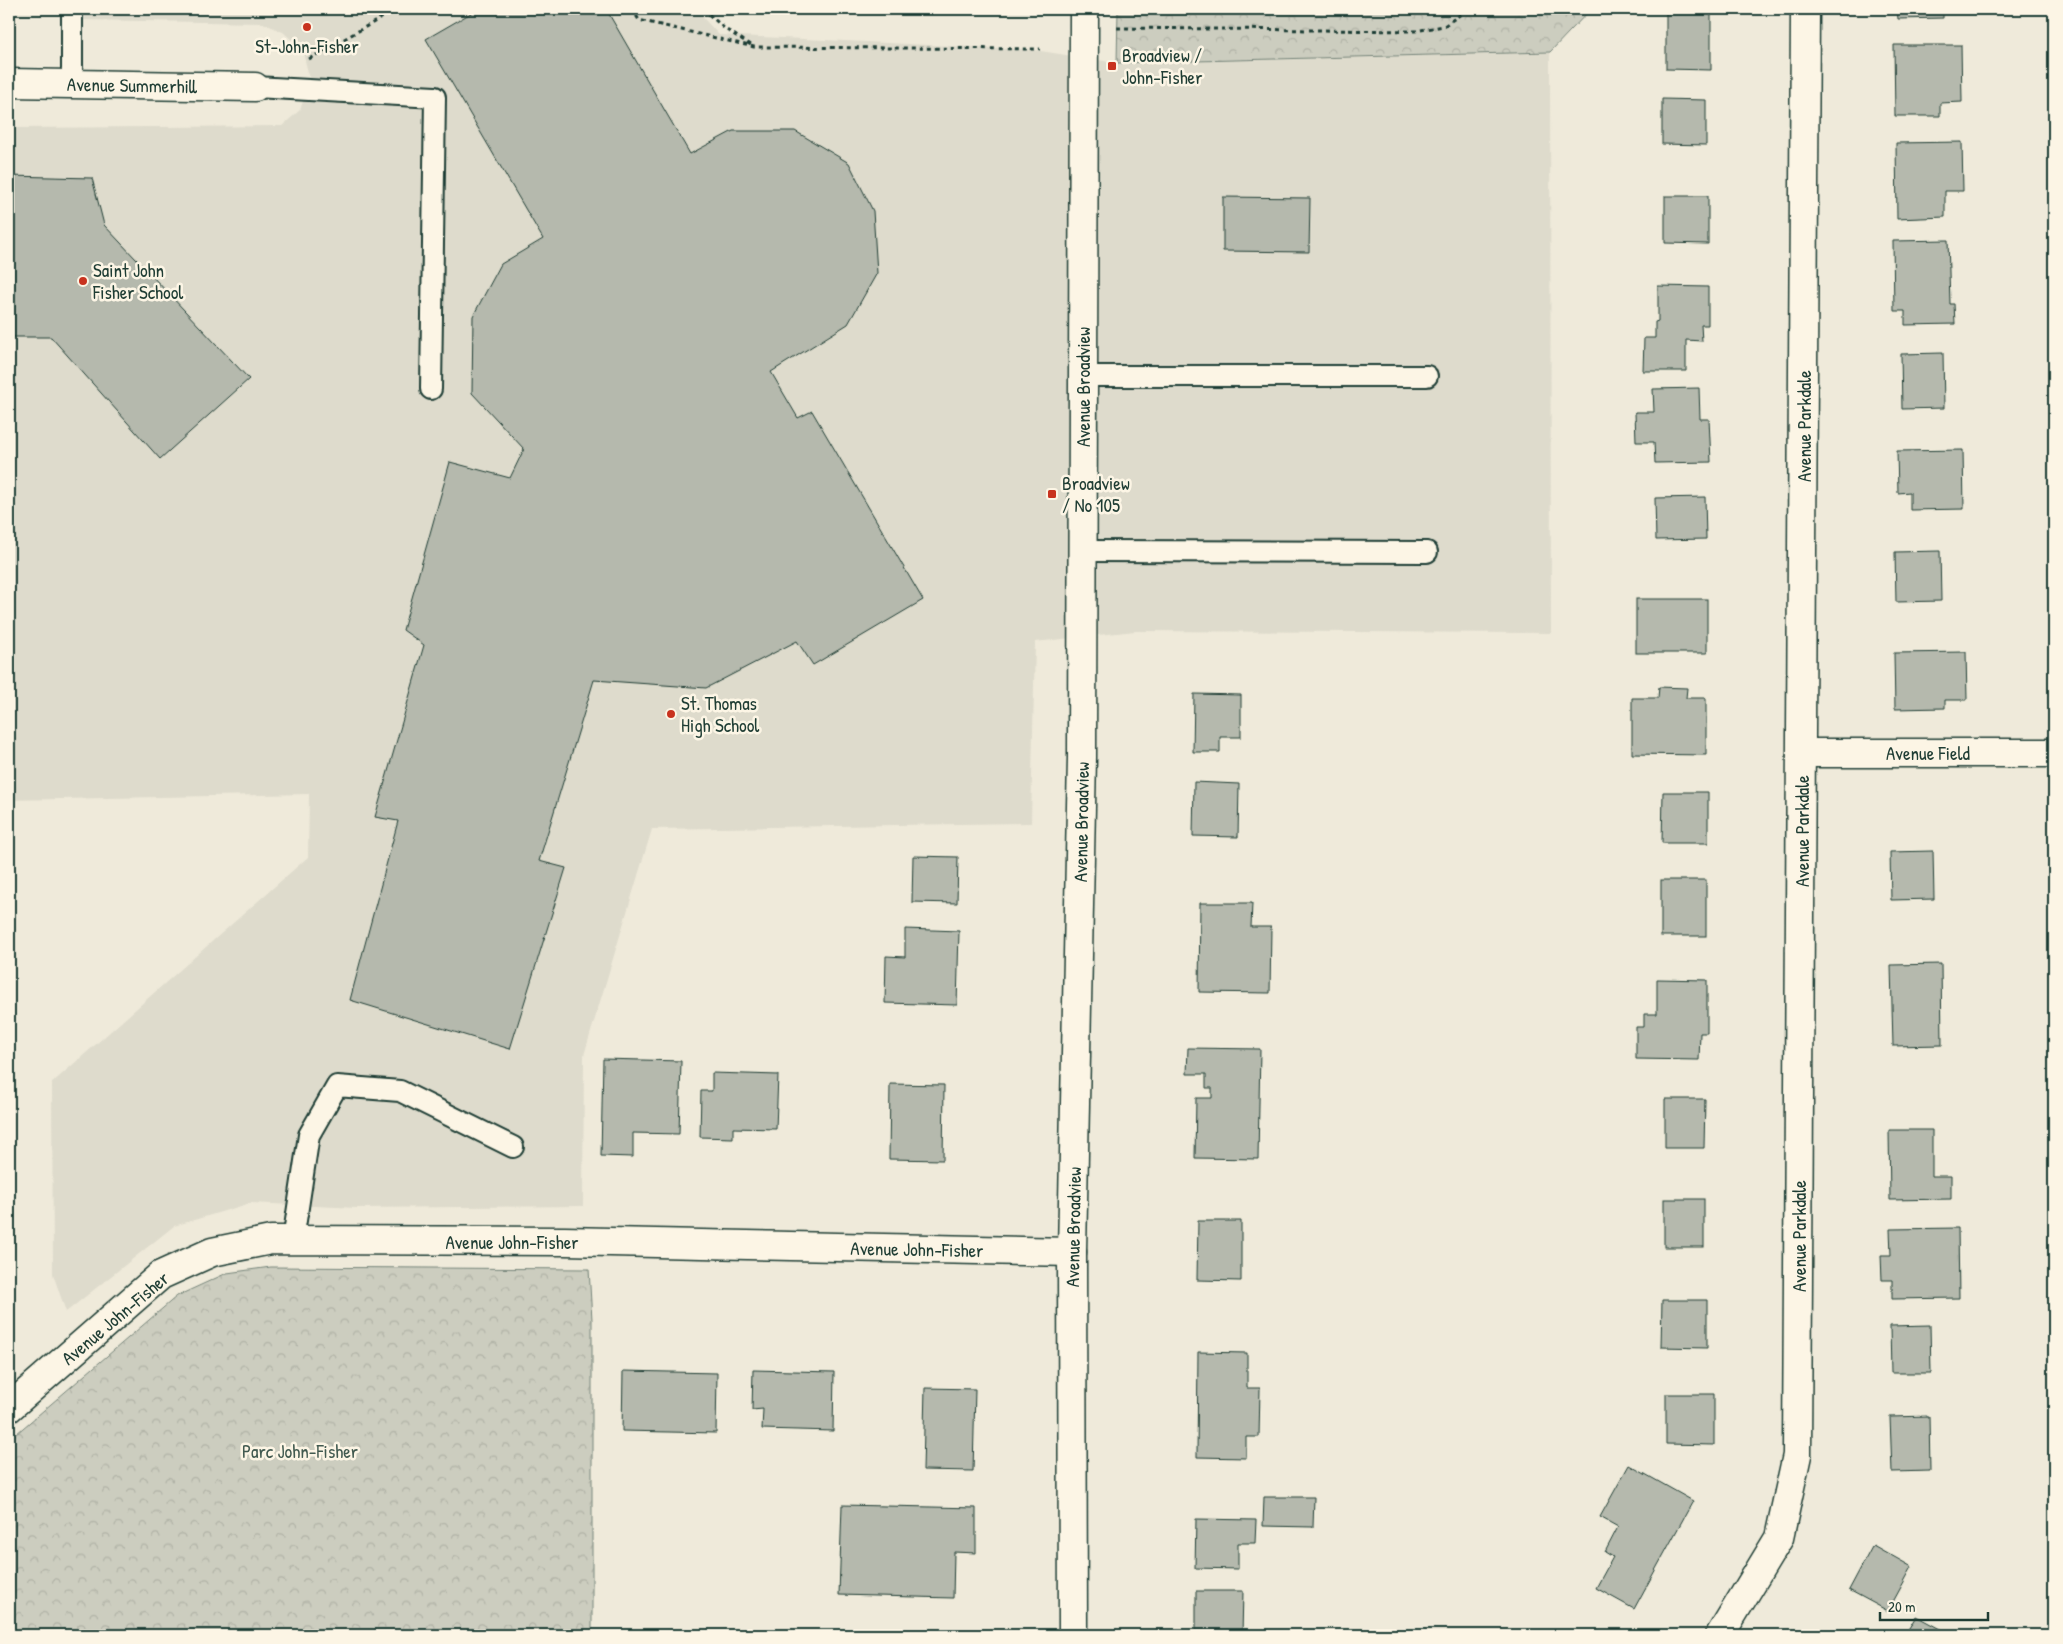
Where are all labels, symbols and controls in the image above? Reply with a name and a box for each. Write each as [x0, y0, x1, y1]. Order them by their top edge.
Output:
marker: St-John-Fisher [301, 21, 313, 33]
place label: St-John-Fisher [255, 33, 359, 59]
place label: Broadview / John-Fisher [1122, 42, 1203, 90]
marker: Broadview / John-Fisher [1106, 60, 1118, 72]
street label: Avenue Summerhill [67, 71, 198, 99]
place label: Saint John Fisher School [92, 257, 184, 305]
marker: Saint John Fisher School [77, 275, 89, 287]
street label: Avenue Broadview [1070, 327, 1096, 447]
street label: Avenue Parkdale [1791, 370, 1817, 482]
place label: Broadview / No 105 [1062, 470, 1130, 518]
marker: Broadview / No 105 [1046, 488, 1058, 500]
place label: St. Thomas High School [681, 690, 760, 738]
marker: St. Thomas High School [665, 708, 677, 720]
street label: Avenue Field [1886, 740, 1971, 766]
street label: Avenue Broadview [1067, 761, 1095, 882]
street label: Avenue Parkdale [1789, 775, 1815, 887]
street label: Avenue Broadview [1059, 1166, 1087, 1287]
street label: Avenue Parkdale [1786, 1180, 1812, 1292]
street label: Avenue John-Fisher [445, 1229, 579, 1255]
street label: Avenue John-Fisher [850, 1235, 984, 1263]
street label: Avenue John-Fisher [56, 1265, 175, 1371]
park label: Parc John-Fisher [242, 1438, 359, 1464]
scale bar [1880, 1589, 1988, 1621]
text: 20 m [1888, 1596, 1915, 1617]

